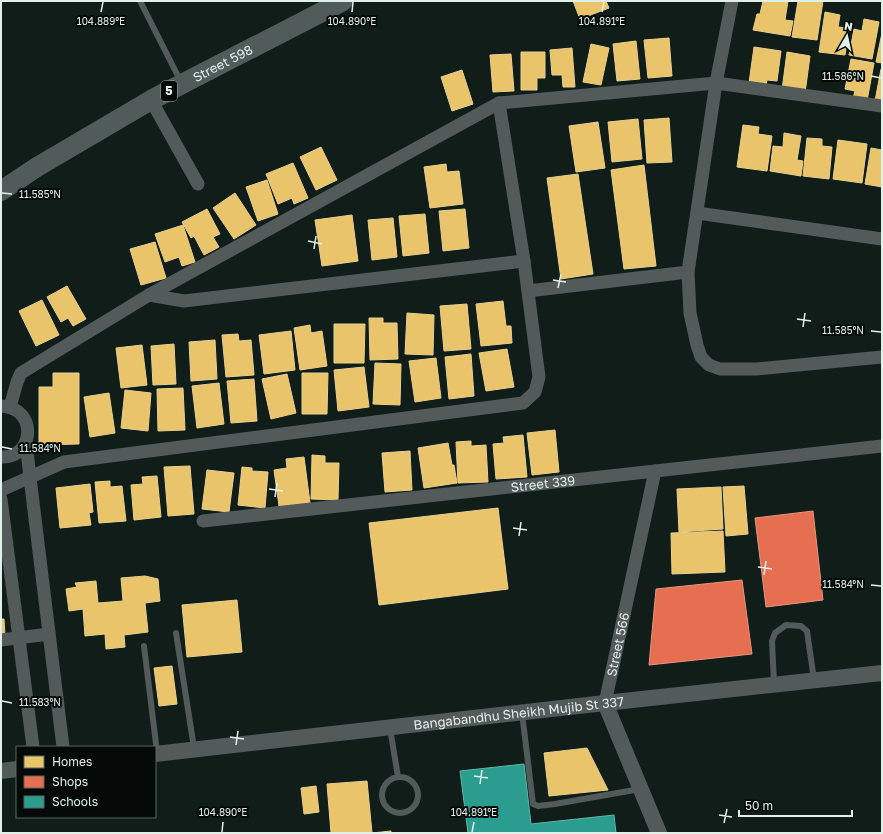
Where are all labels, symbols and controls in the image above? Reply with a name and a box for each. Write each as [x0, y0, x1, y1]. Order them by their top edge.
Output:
text: 104.889°E [77, 15, 125, 27]
text: 104.890°E [328, 15, 376, 27]
text: 104.891°E [579, 15, 625, 27]
north arrow [827, 16, 867, 56]
text: N [843, 19, 854, 33]
street label: Street 598 [190, 41, 255, 85]
text: 11.586°N [822, 70, 864, 82]
road number: 5 [161, 81, 177, 101]
text: 11.585°N [19, 188, 61, 200]
text: 11.585°N [822, 324, 864, 336]
text: 11.584°N [19, 442, 61, 454]
street label: Street 339 [510, 472, 576, 495]
text: 11.584°N [822, 578, 864, 590]
street label: Street 566 [603, 611, 632, 678]
street label: Bangabandhu Sheikh Mujib St 337 [413, 693, 625, 733]
text: 11.583°N [19, 696, 61, 708]
legend [16, 746, 156, 818]
text: Homes [52, 754, 92, 769]
text: Shops [52, 774, 88, 789]
scale bar [739, 792, 852, 818]
text: Schools [52, 794, 98, 809]
text: 50 m [745, 798, 773, 813]
text: 104.890°E [199, 806, 247, 818]
text: 104.891°E [451, 806, 497, 818]

